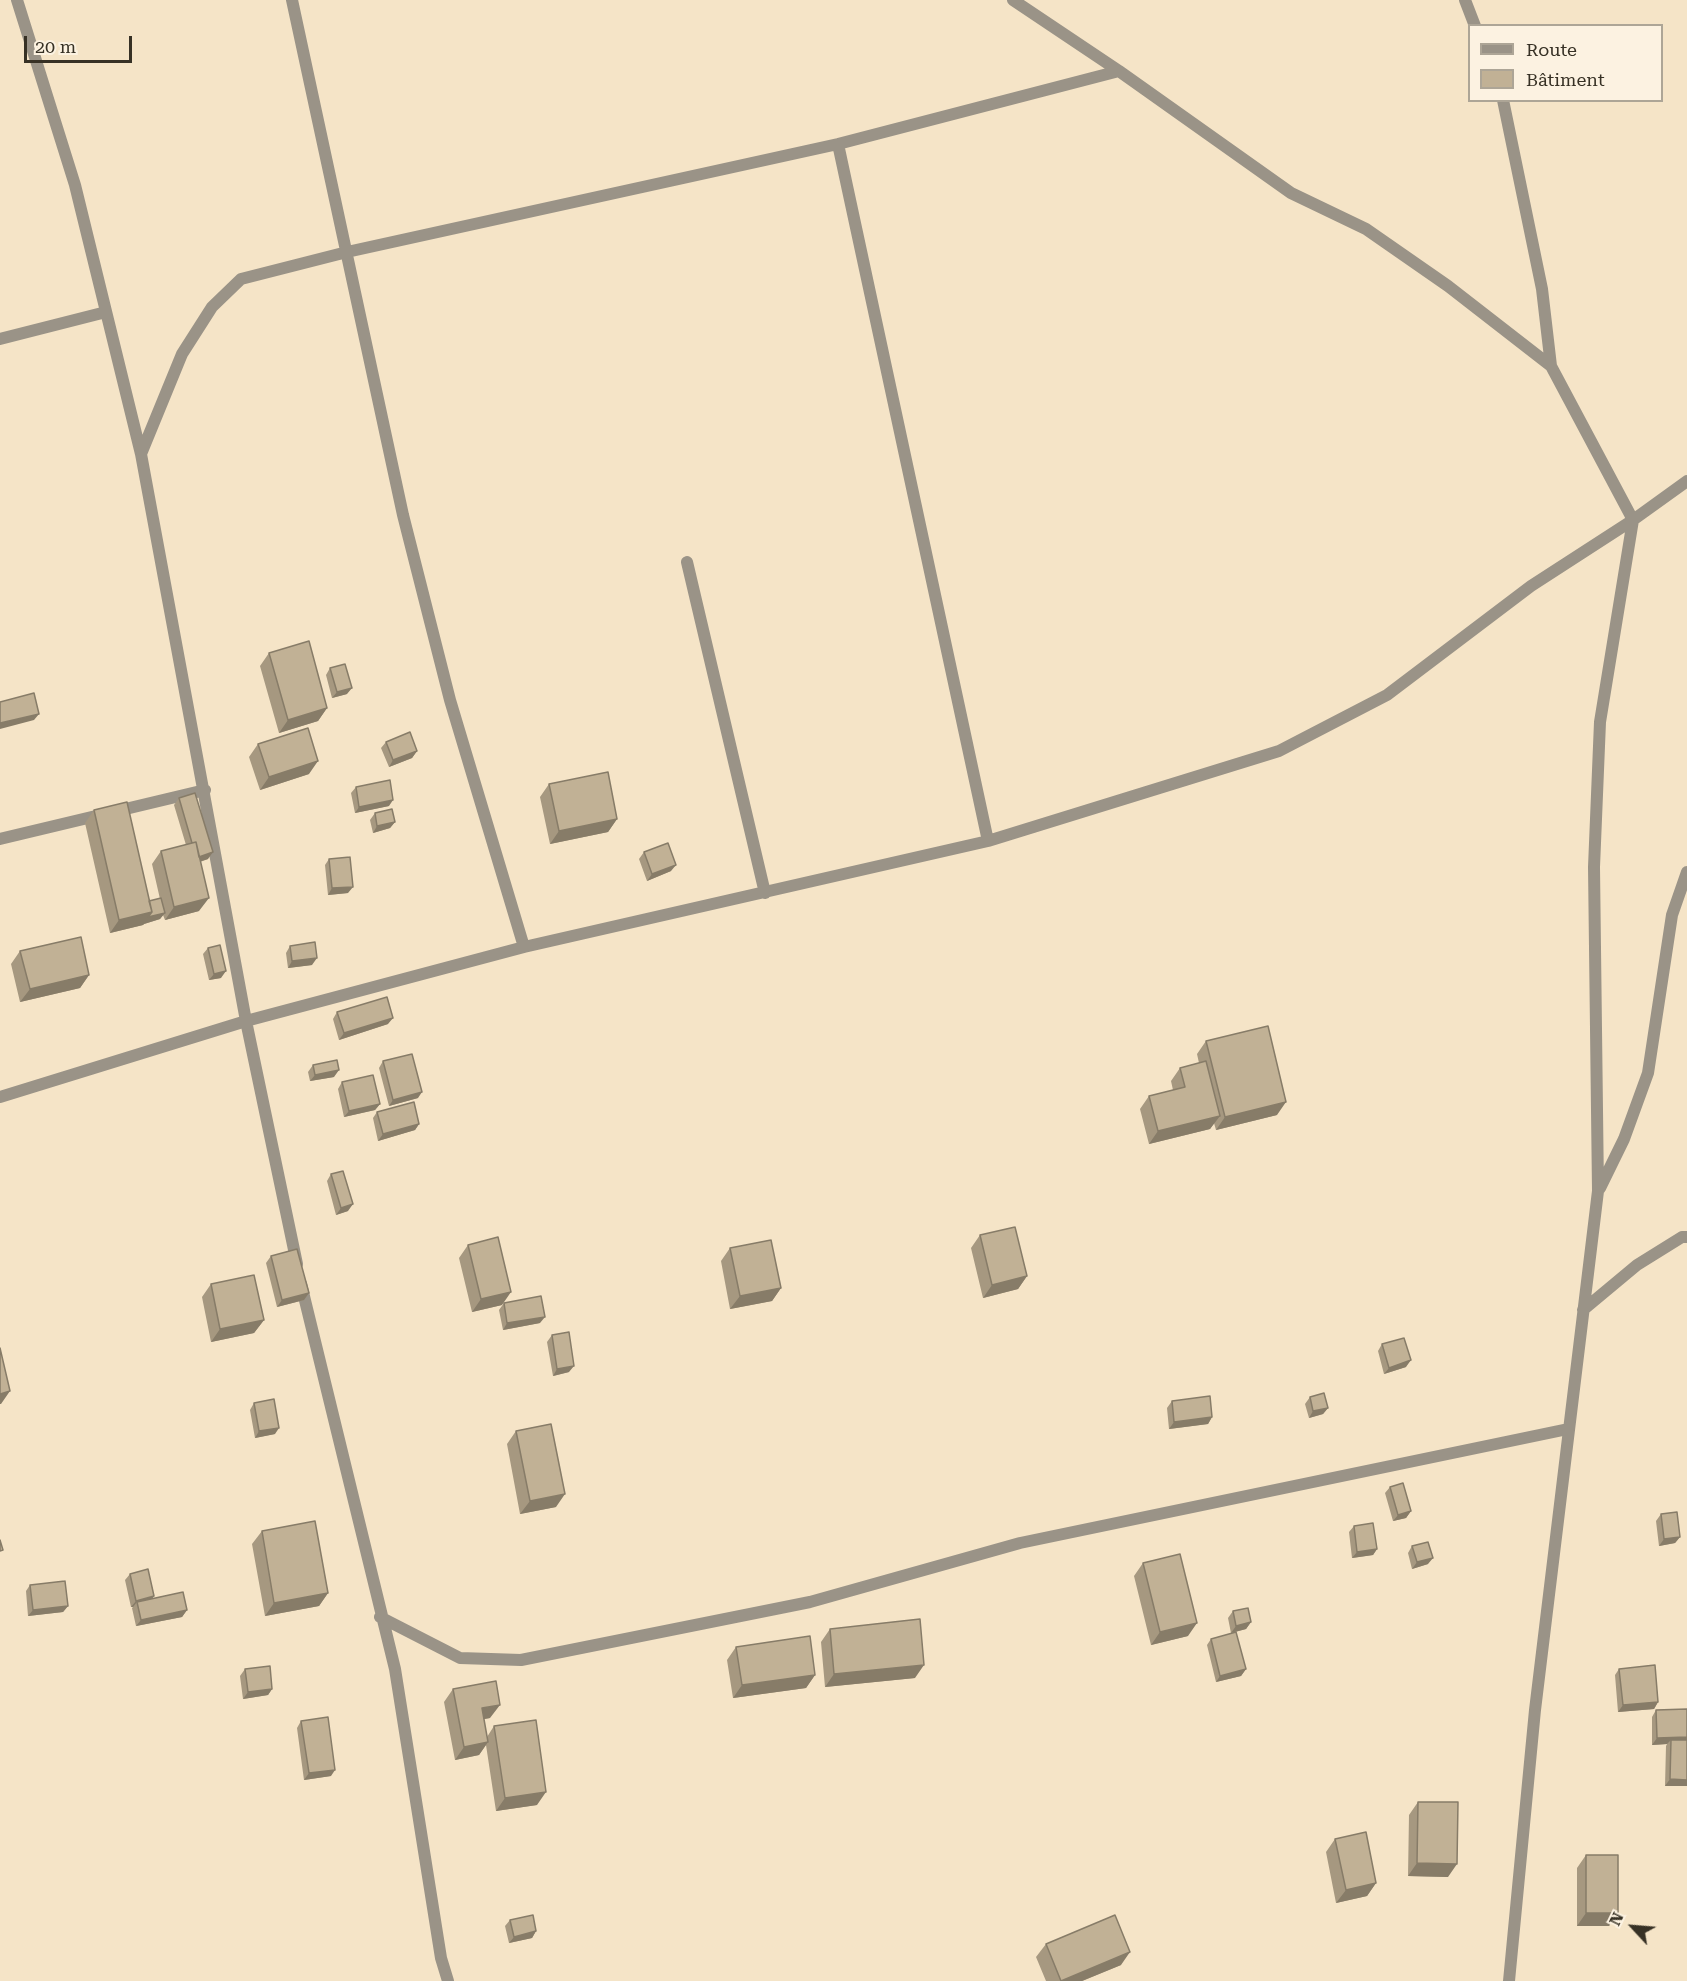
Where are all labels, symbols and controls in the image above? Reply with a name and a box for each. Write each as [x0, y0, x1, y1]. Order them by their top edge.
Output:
scale bar [27, 24, 135, 62]
legend [1468, 24, 1663, 102]
text: 20 m [35, 36, 76, 57]
text: Route [1526, 39, 1577, 60]
text: Bâtiment [1526, 69, 1605, 90]
north arrow [1603, 1897, 1663, 1957]
text: N [1605, 1909, 1628, 1929]

